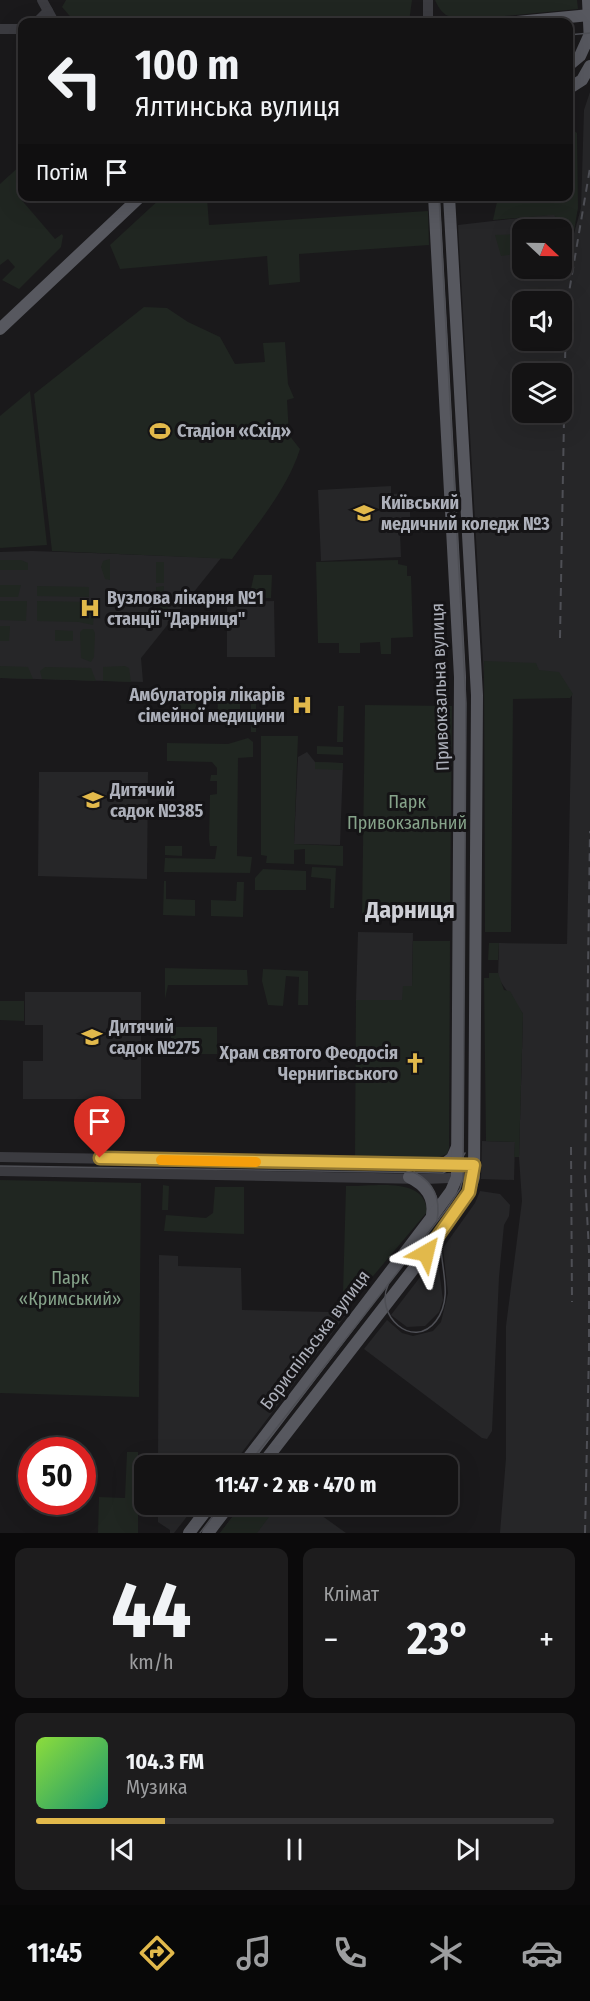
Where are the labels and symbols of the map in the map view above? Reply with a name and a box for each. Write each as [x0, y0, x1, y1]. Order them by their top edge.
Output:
north arrow [512, 219, 572, 279]
sports icon: Стадіон «Схід» [148, 419, 172, 443]
place label: Стадіон «Схід» [177, 420, 291, 442]
place label: Київський медичний коледж №3 [381, 492, 550, 535]
school or university icon: Київський медичний коледж №3 [352, 501, 376, 525]
place label: Вузлова лікарня №1 станції "Дарниця" [107, 587, 264, 630]
hospital icon: Вузлова лікарня №1 станції "Дарниця" [78, 596, 102, 620]
street label: Привокзальна вулиця [426, 603, 454, 771]
place label: Амбулаторія лікарів сімейної медицини [128, 684, 285, 727]
hospital icon: Амбулаторія лікарів сімейної медицини [290, 693, 314, 717]
place label: Дитячий садок №385 [109, 779, 203, 822]
school or university icon: Дитячий садок №385 [81, 788, 105, 812]
park label: Парк Привокзальний [347, 791, 467, 834]
district label: Дарниця [364, 896, 455, 924]
place label: Дитячий садок №275 [108, 1016, 200, 1059]
school or university icon: Дитячий садок №275 [80, 1025, 104, 1049]
place label: Храм святого Феодосія Чернигівського [219, 1042, 398, 1085]
church icon: Храм святого Феодосія Чернигівського [403, 1051, 427, 1075]
pin [74, 1096, 125, 1158]
position arrow [394, 1221, 458, 1285]
street label: Бориспільська вулиця [255, 1266, 375, 1414]
park label: Парк «Кримський» [19, 1267, 121, 1310]
speed limit sign: 50 [18, 1437, 96, 1515]

